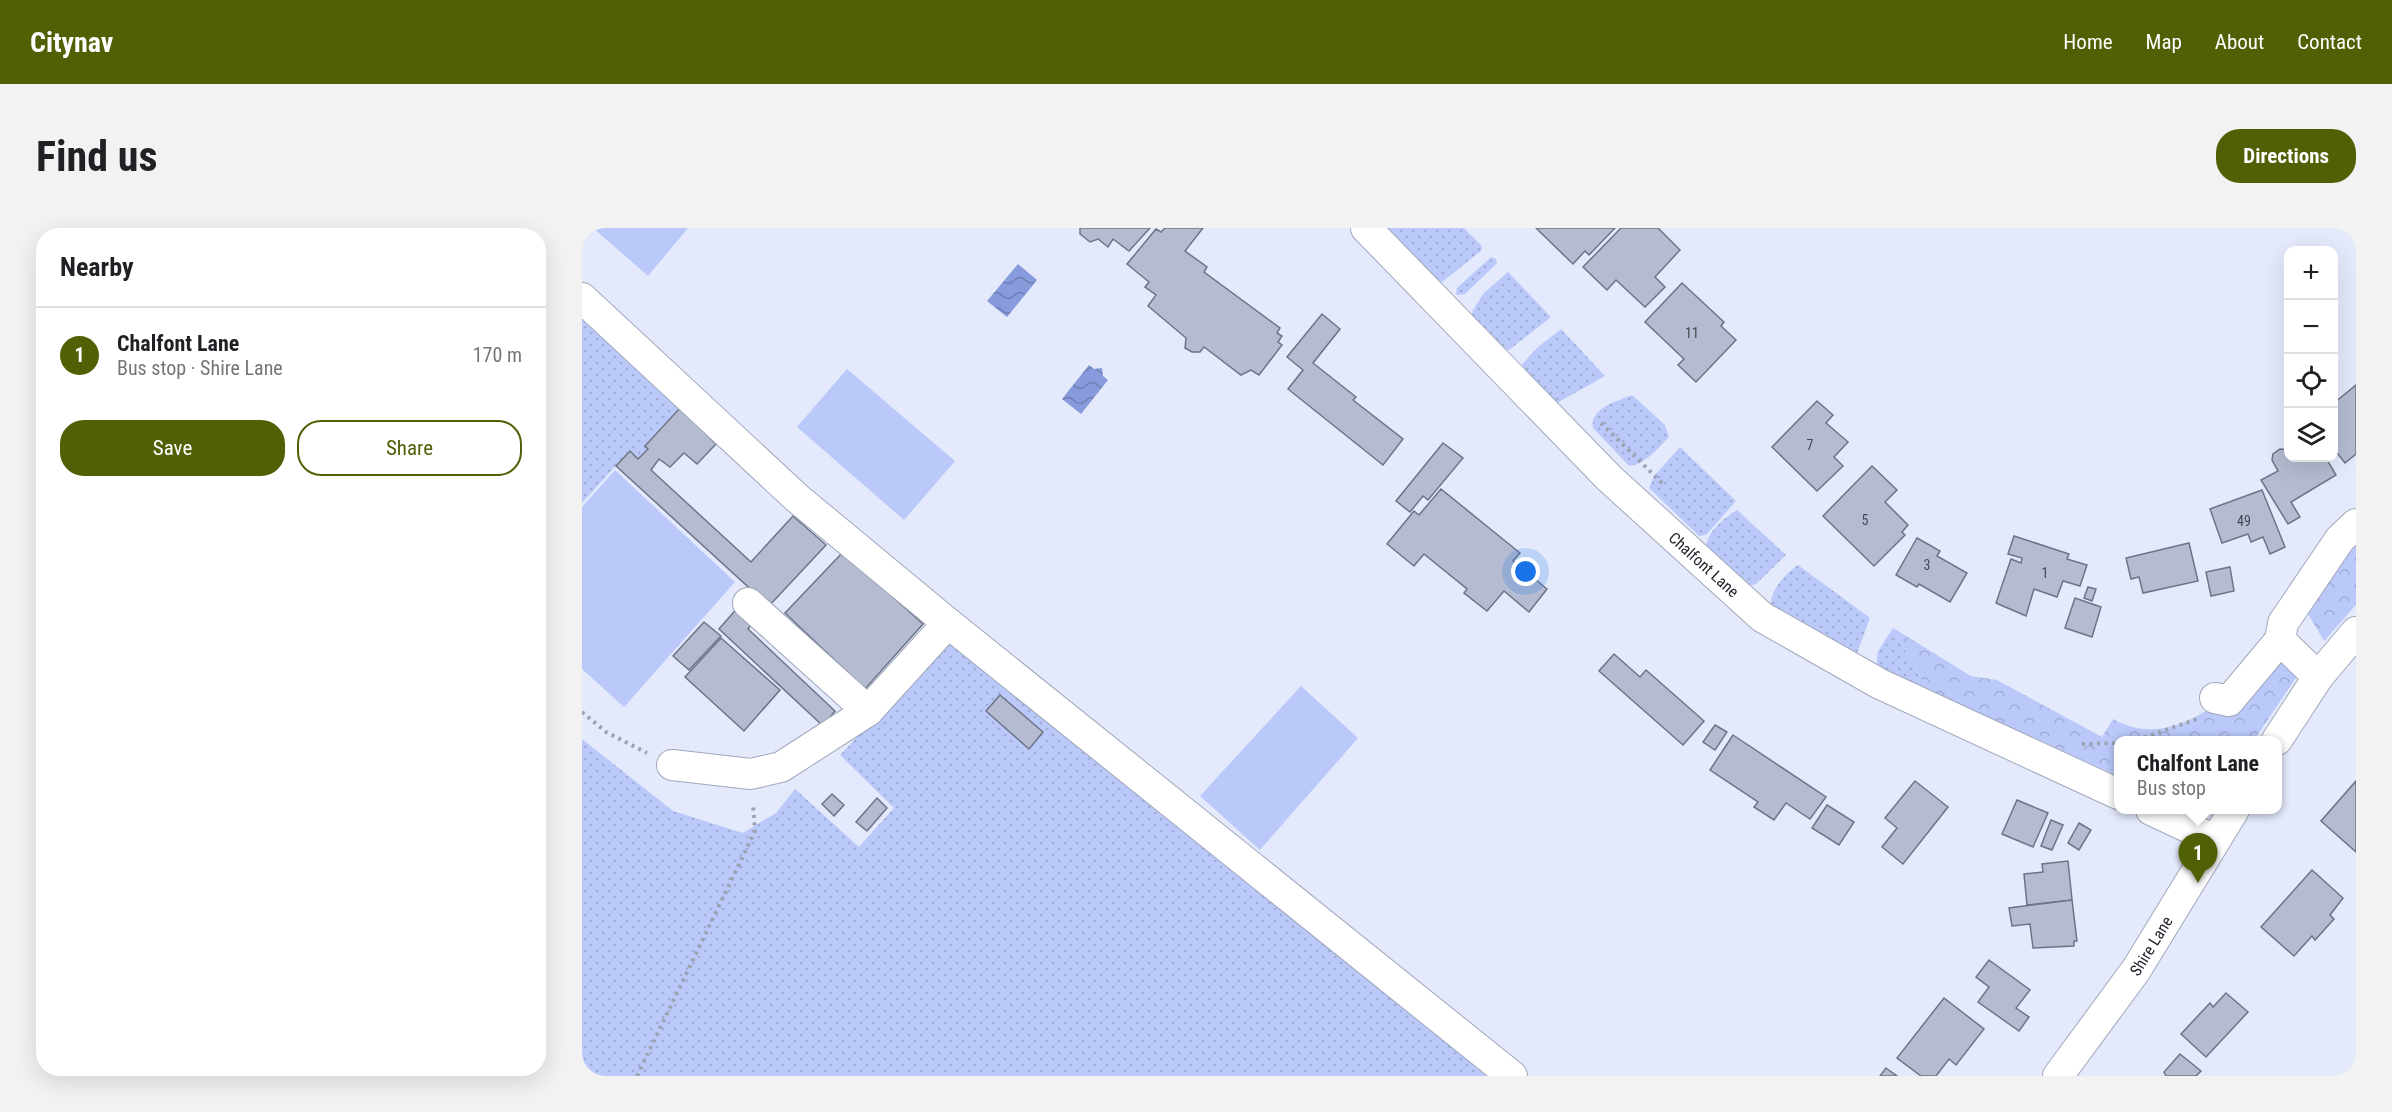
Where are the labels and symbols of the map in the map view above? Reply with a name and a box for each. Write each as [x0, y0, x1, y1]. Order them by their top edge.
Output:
house number: 11 [1685, 325, 1699, 341]
house number: 7 [1807, 437, 1814, 453]
house number: 5 [1862, 512, 1869, 528]
house number: 49 [2237, 513, 2251, 529]
street label: Chalfont Lane [1665, 528, 1743, 601]
your location [1511, 557, 1540, 586]
house number: 3 [1924, 557, 1930, 573]
house number: 1 [2042, 565, 2048, 581]
pin: 1 [2178, 834, 2218, 883]
street label: Shire Lane [2126, 913, 2176, 979]

